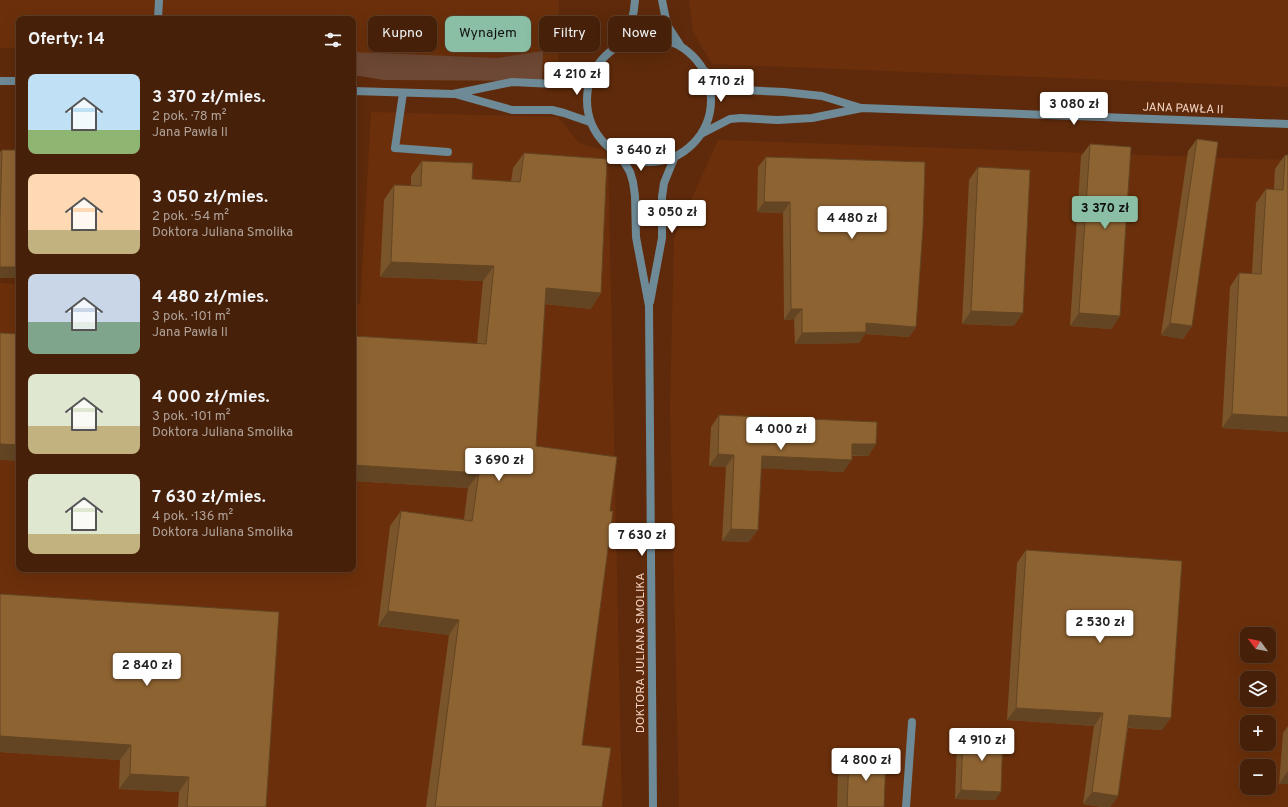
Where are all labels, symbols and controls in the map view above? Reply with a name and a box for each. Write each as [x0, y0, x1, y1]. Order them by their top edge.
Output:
chip: Kupno [368, 16, 437, 52]
chip: Wynajem [445, 16, 531, 52]
chip: Filtry [539, 16, 600, 52]
chip: Nowe [608, 16, 671, 52]
text: Oferty: 14 [28, 29, 105, 51]
icon: filters [322, 29, 344, 51]
pin: 4 210 zł [536, 62, 618, 96]
text: 4 210 zł [553, 67, 601, 83]
pin: 4 710 zł [680, 69, 762, 103]
text: 4 710 zł [698, 74, 744, 90]
text: 3 370 zł/mies. [152, 87, 266, 109]
icon: home [60, 90, 108, 138]
pin: 3 080 zł [1033, 92, 1115, 126]
text: 3 080 zł [1049, 97, 1099, 113]
street label: JANA PAWŁA II [1142, 100, 1224, 118]
text: 2 pok. · 78 m² [152, 109, 226, 125]
text: Jana Pawła II [152, 125, 228, 141]
pin: 3 640 zł [600, 138, 682, 172]
text: 3 640 zł [616, 143, 666, 159]
text: 3 050 zł/mies. [152, 187, 268, 209]
icon: home [60, 190, 108, 238]
pin: 3 370 zł [1064, 196, 1146, 230]
pin: 3 050 zł [631, 200, 713, 234]
text: 3 370 zł [1081, 201, 1129, 217]
text: 3 050 zł [647, 205, 697, 221]
pin: 4 480 zł [811, 206, 893, 240]
text: 2 pok. · 54 m² [152, 209, 229, 225]
text: 4 480 zł [827, 211, 877, 227]
text: Doktora Juliana Smolika [152, 225, 293, 241]
text: 4 480 zł/mies. [152, 287, 269, 309]
icon: home [60, 290, 108, 338]
text: 3 pok. · 101 m² [152, 309, 231, 325]
text: Jana Pawła II [152, 325, 228, 341]
text: 4 000 zł/mies. [152, 387, 270, 409]
icon: home [60, 390, 108, 438]
text: 3 pok. · 101 m² [152, 409, 231, 425]
pin: 4 000 zł [740, 417, 822, 451]
text: 4 000 zł [755, 422, 807, 438]
text: Doktora Juliana Smolika [152, 425, 293, 441]
pin: 3 690 zł [458, 448, 540, 482]
text: 3 690 zł [474, 453, 524, 469]
text: 7 630 zł/mies. [152, 487, 266, 509]
icon: home [60, 490, 108, 538]
text: 4 pok. · 136 m² [152, 509, 233, 525]
pin: 7 630 zł [601, 523, 683, 557]
text: Doktora Juliana Smolika [152, 525, 293, 541]
text: 7 630 zł [618, 528, 666, 544]
street label: DOKTORA JULIANA SMOLIKA [633, 573, 649, 733]
pin: 2 530 zł [1059, 610, 1141, 644]
text: 2 530 zł [1075, 615, 1125, 631]
north arrow [1240, 627, 1276, 663]
map controls [1240, 627, 1276, 795]
pin: 2 840 zł [106, 653, 188, 687]
text: 2 840 zł [122, 658, 172, 674]
button: layers [1240, 671, 1276, 707]
button: + [1240, 715, 1276, 751]
pin: 4 910 zł [941, 728, 1023, 762]
text: 4 910 zł [958, 733, 1006, 749]
pin: 4 800 zł [825, 748, 907, 782]
text: 4 800 zł [841, 753, 891, 769]
button: − [1240, 759, 1276, 795]

